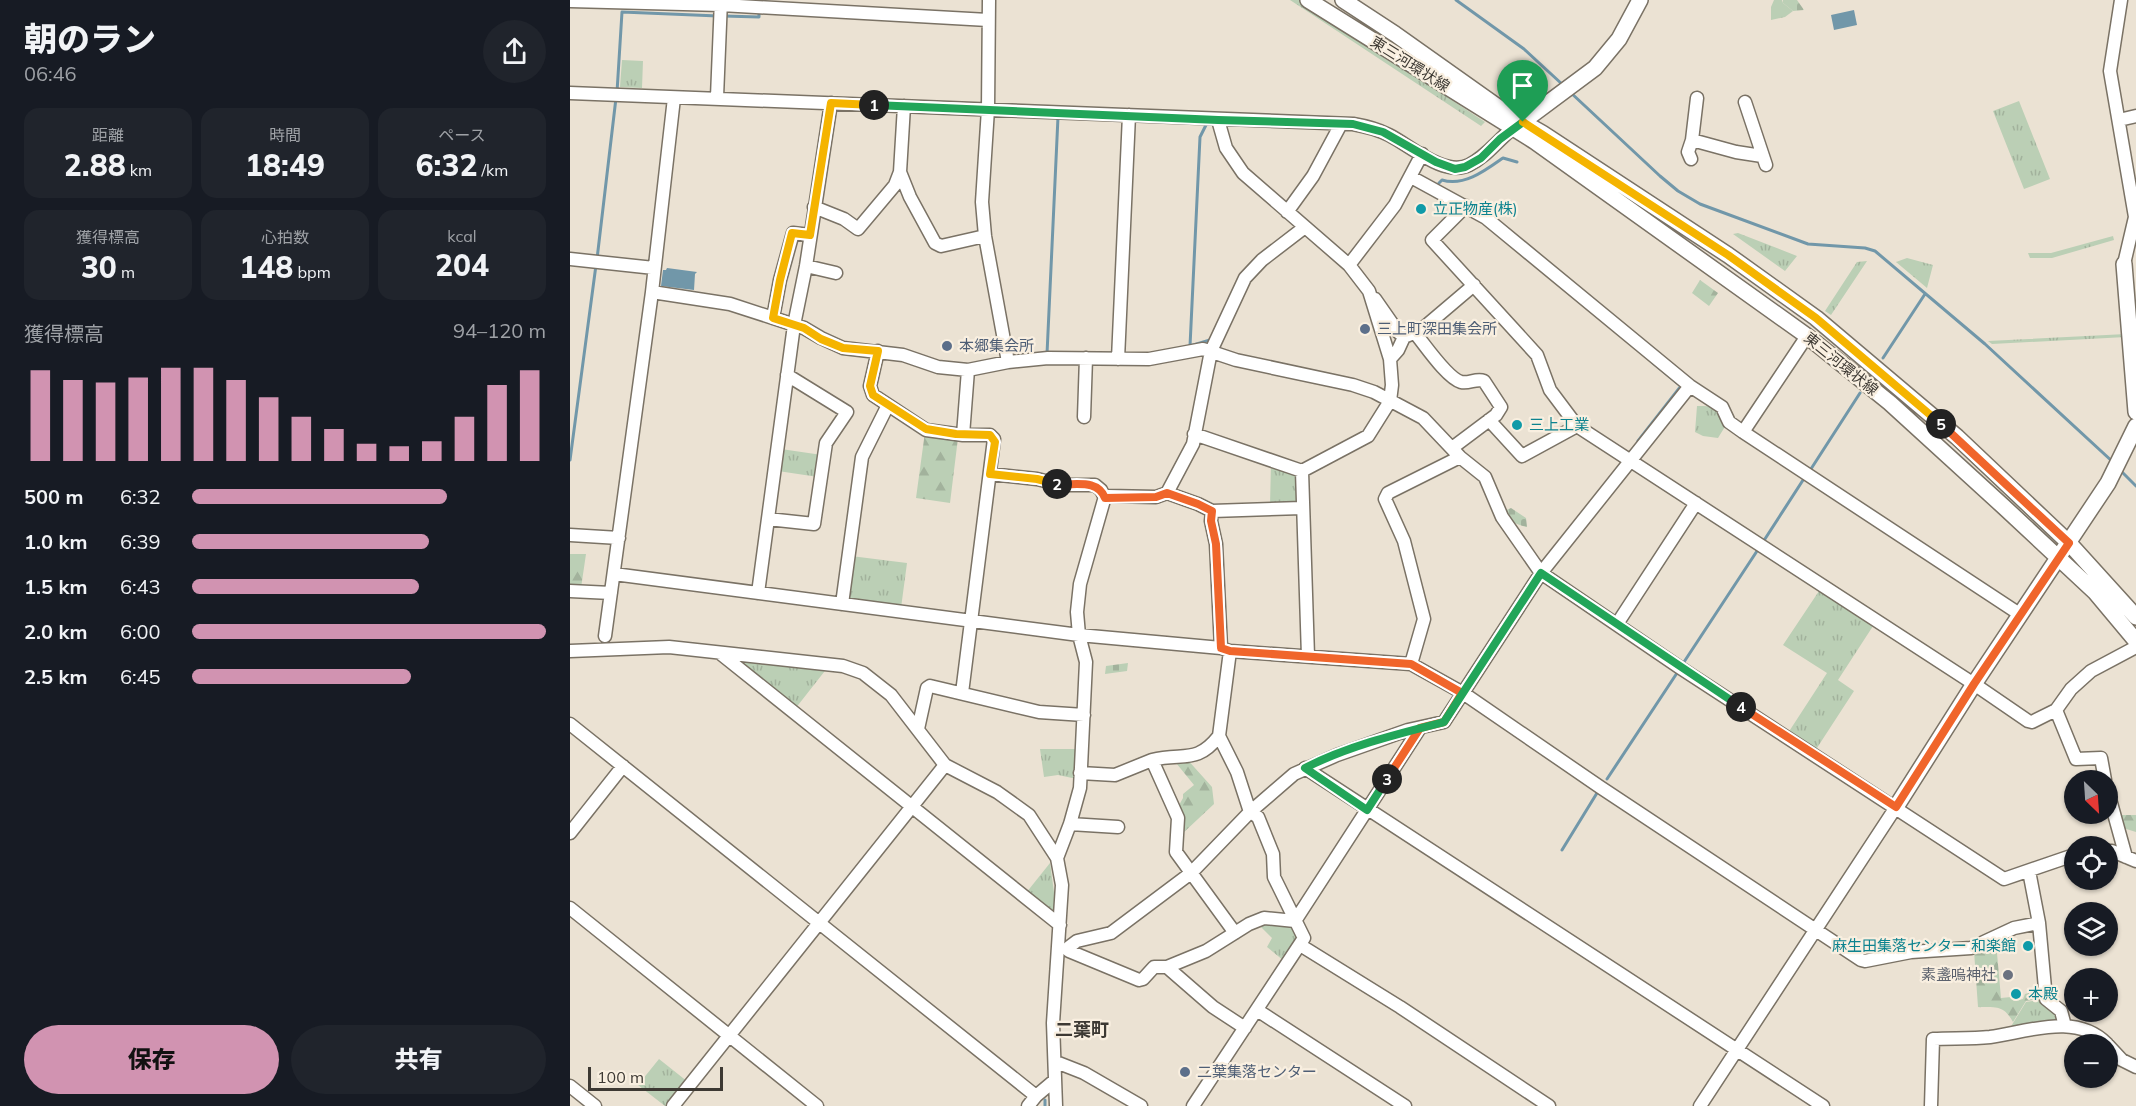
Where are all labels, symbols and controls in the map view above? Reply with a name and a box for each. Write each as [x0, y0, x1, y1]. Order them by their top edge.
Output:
text: 朝のラン [24, 18, 156, 59]
button: share [483, 20, 546, 83]
street label: 東三河環状線 [1367, 32, 1453, 95]
pin [1497, 60, 1548, 122]
text: 06:46 [24, 61, 77, 86]
icon: arrive [1506, 69, 1539, 102]
pin: 1 [859, 90, 889, 120]
text: 1 [869, 95, 879, 115]
text: 距離 [92, 125, 124, 145]
text: 時間 [269, 125, 301, 145]
text: ペース [438, 125, 486, 145]
text: 2.88 [64, 146, 126, 184]
text: 18:49 [245, 146, 325, 184]
text: 6:32 [416, 146, 477, 184]
text: km [126, 160, 152, 180]
text: /km [477, 160, 508, 180]
place label: 立正物産(株) [1433, 199, 1518, 218]
marker: 立正物産(株) [1414, 202, 1428, 216]
text: kcal [447, 226, 477, 246]
text: 獲得標高 [76, 227, 140, 247]
text: 心拍数 [261, 227, 309, 247]
text: 204 [435, 246, 489, 284]
text: 30 [81, 248, 117, 286]
text: 148 [239, 248, 293, 286]
text: m [117, 262, 135, 282]
text: bpm [293, 262, 331, 282]
text: 94–120 m [453, 318, 546, 343]
place label: 三上町深田集会所 [1377, 319, 1497, 338]
text: 獲得標高 [24, 321, 104, 346]
marker: 三上町深田集会所 [1358, 322, 1372, 336]
street label: 東三河環状線 [1800, 328, 1882, 399]
place label: 本郷集会所 [959, 336, 1034, 355]
marker: 本郷集会所 [940, 339, 954, 353]
pin: 5 [1926, 409, 1956, 439]
text: 5 [1936, 414, 1946, 434]
place label: 三上工業 [1529, 415, 1589, 434]
marker: 三上工業 [1510, 418, 1524, 432]
pin: 2 [1042, 469, 1072, 499]
text: 2 [1052, 474, 1062, 494]
text: 500 m [24, 484, 83, 509]
text: 6:32 [120, 484, 161, 509]
text: 1.0 km [24, 529, 87, 554]
text: 6:39 [120, 529, 161, 554]
text: 1.5 km [24, 574, 87, 599]
text: 6:43 [120, 574, 161, 599]
text: 2.0 km [24, 619, 87, 644]
text: 6:00 [120, 619, 161, 644]
text: 2.5 km [24, 664, 87, 689]
text: 6:45 [120, 664, 161, 689]
pin: 4 [1726, 692, 1756, 722]
text: 4 [1736, 697, 1746, 717]
pin: 3 [1372, 764, 1402, 794]
text: 3 [1382, 769, 1392, 789]
north arrow [2064, 770, 2118, 824]
map controls [2064, 770, 2118, 1088]
button: locate [2064, 836, 2118, 890]
button: layers [2064, 902, 2118, 956]
place label: 麻生田集落センター 和楽館 [1832, 936, 2016, 955]
marker: 麻生田集落センター 和楽館 [2021, 939, 2035, 953]
place label: 素盞嗚神社 [1921, 965, 1996, 984]
marker: 素盞嗚神社 [2001, 968, 2015, 982]
button: + [2064, 968, 2118, 1022]
place label: 本殿 [2028, 984, 2058, 1003]
marker: 本殿 [2009, 987, 2023, 1001]
district label: 二葉町 [1055, 1018, 1109, 1041]
button: 保存 [24, 1025, 279, 1094]
button: 共有 [291, 1025, 546, 1094]
button: − [2064, 1034, 2118, 1088]
place label: 二葉集落センター [1197, 1062, 1317, 1081]
scale bar [588, 1064, 723, 1092]
marker: 二葉集落センター [1178, 1065, 1192, 1079]
text: 100 m [597, 1067, 644, 1087]

